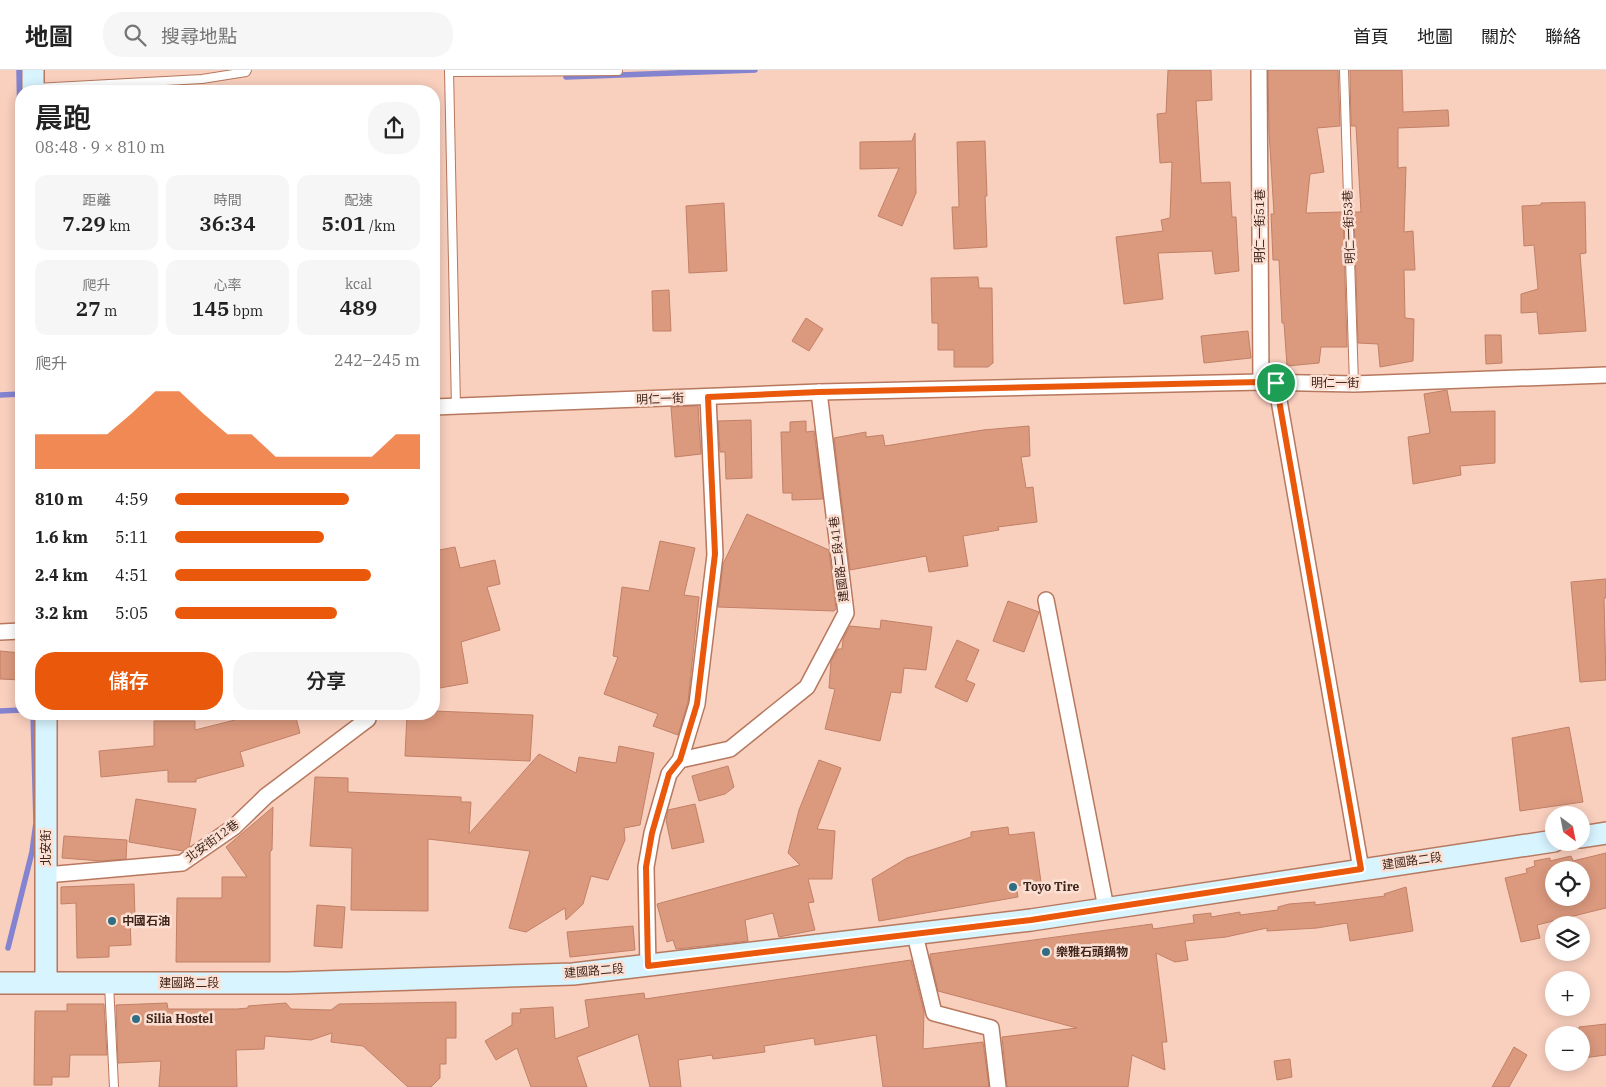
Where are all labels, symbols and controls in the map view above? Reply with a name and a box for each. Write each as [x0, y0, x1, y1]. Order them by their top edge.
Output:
search box [103, 12, 453, 57]
text: 地圖 [25, 20, 73, 52]
icon: search [121, 21, 149, 49]
text: 搜尋地點 [161, 24, 237, 48]
text: 首頁 [1353, 25, 1389, 48]
text: 地圖 [1417, 25, 1453, 48]
text: 關於 [1481, 25, 1517, 48]
text: 聯絡 [1545, 25, 1581, 48]
text: 晨跑 [35, 99, 91, 136]
button: share [368, 102, 420, 154]
text: 08:48 · 9 × 810 m [35, 137, 165, 157]
street label: 明仁一街51巷 [1252, 189, 1267, 263]
street label: 明仁一街53巷 [1340, 190, 1357, 264]
text: 距離 [83, 191, 111, 209]
text: 時間 [214, 191, 242, 209]
text: 配速 [345, 191, 373, 209]
text: 7.29 [62, 209, 106, 237]
text: 36:34 [199, 209, 256, 237]
text: 5:01 [322, 209, 366, 237]
text: km [106, 217, 131, 235]
text: /km [366, 217, 395, 235]
text: kcal [345, 275, 372, 293]
text: 爬升 [83, 276, 111, 294]
text: 心率 [214, 276, 242, 294]
text: 489 [340, 293, 377, 321]
text: 27 [76, 294, 101, 322]
text: 145 [192, 294, 230, 322]
text: m [101, 302, 117, 320]
text: bpm [230, 302, 263, 320]
text: 242–245 m [334, 350, 420, 370]
text: 爬升 [35, 353, 67, 373]
pin [1255, 362, 1297, 404]
icon: arrive [1262, 369, 1290, 397]
street label: 明仁一街 [1311, 375, 1359, 390]
street label: 明仁一街 [636, 390, 684, 407]
text: 810 m [35, 489, 83, 509]
text: 4:59 [115, 489, 148, 509]
street label: 建國路二段41巷 [826, 515, 851, 603]
text: 1.6 km [35, 527, 88, 547]
text: 5:11 [115, 527, 148, 547]
text: 2.4 km [35, 565, 88, 585]
text: 4:51 [115, 565, 148, 585]
text: 3.2 km [35, 603, 88, 623]
text: 5:05 [115, 603, 148, 623]
button: 儲存 [35, 652, 223, 710]
button: 分享 [233, 652, 420, 710]
north arrow [1545, 806, 1590, 851]
map controls [1545, 806, 1590, 1071]
street label: 北安街12巷 [182, 816, 241, 865]
street label: 北安街 [38, 830, 53, 866]
street label: 建國路二段 [1381, 849, 1443, 872]
button: locate [1545, 861, 1590, 906]
place label: Toyo Tire [1023, 879, 1080, 894]
marker: Toyo Tire [1007, 881, 1019, 893]
place label: 中國石油 [122, 913, 170, 928]
marker: 中國石油 [106, 915, 118, 927]
button: layers [1545, 916, 1590, 961]
place label: 樂雅石頭鍋物 [1056, 944, 1128, 959]
marker: 樂雅石頭鍋物 [1040, 946, 1052, 958]
street label: 建國路二段 [563, 960, 625, 981]
button: + [1545, 971, 1590, 1016]
street label: 建國路二段 [159, 975, 219, 990]
place label: Silia Hostel [146, 1011, 213, 1026]
marker: Silia Hostel [130, 1013, 142, 1025]
button: − [1545, 1026, 1590, 1071]

